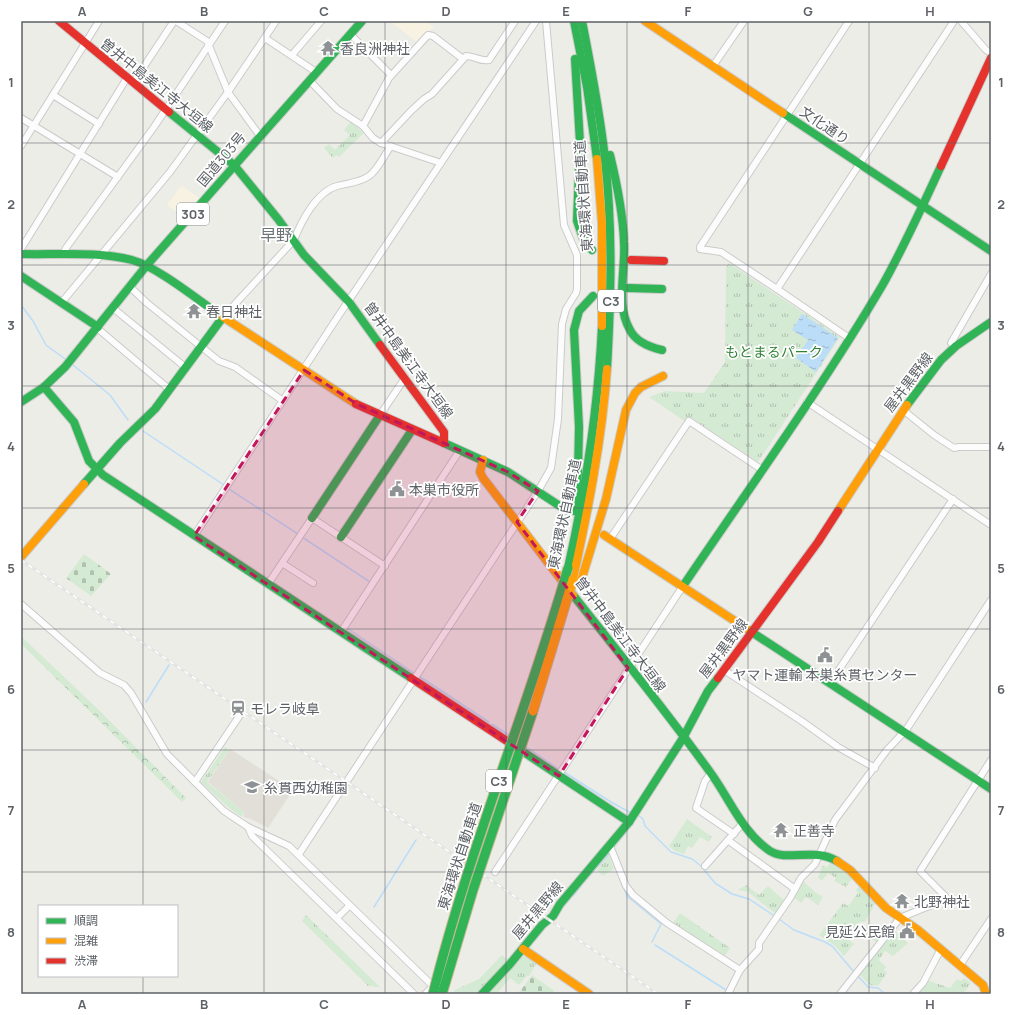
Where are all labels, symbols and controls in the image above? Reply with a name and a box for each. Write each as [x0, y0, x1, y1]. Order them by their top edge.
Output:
text: A [78, 2, 87, 20]
text: B [200, 2, 208, 20]
text: C [319, 2, 329, 20]
text: D [441, 2, 451, 20]
text: E [562, 2, 570, 20]
text: F [685, 2, 692, 20]
text: G [803, 2, 813, 20]
text: H [925, 2, 935, 20]
street label: 曽井中島美江寺大垣線 [97, 34, 217, 136]
temple icon: 香良洲神社 [319, 39, 337, 57]
place label: 香良洲神社 [340, 39, 410, 58]
text: 1 [8, 73, 14, 91]
text: 1 [998, 73, 1004, 91]
street label: 文化通り [796, 101, 854, 149]
street label: 国道303号 [193, 128, 249, 190]
street label: 東海環状自動車道 [570, 139, 596, 253]
text: 2 [7, 195, 15, 213]
text: 2 [997, 195, 1005, 213]
road number: 303 [177, 203, 209, 225]
district label: 早野 [260, 224, 292, 246]
road number: C3 [598, 290, 624, 312]
street label: 曽井中島美江寺大垣線 [360, 298, 458, 422]
temple icon: 春日神社 [185, 302, 203, 320]
place label: 春日神社 [206, 302, 262, 321]
text: 3 [7, 316, 15, 334]
text: 3 [997, 316, 1005, 334]
park label: もとまるパーク [725, 342, 823, 361]
street label: 屋井黒野線 [879, 348, 937, 416]
text: 4 [7, 437, 15, 455]
text: 4 [997, 437, 1005, 455]
street label: 東海環状自動車道 [543, 457, 585, 571]
public building icon: 本巣市役所 [388, 480, 406, 498]
place label: 本巣市役所 [409, 480, 479, 499]
text: 5 [7, 559, 15, 577]
text: 5 [997, 559, 1005, 577]
street label: 曽井中島美江寺大垣線 [571, 572, 671, 696]
street label: 屋井黒野線 [694, 614, 752, 682]
public building icon: ヤマト運輸 本巣糸貫センター [816, 646, 834, 664]
place label: ヤマト運輸 本巣糸貫センター [733, 665, 917, 684]
text: 6 [7, 680, 15, 698]
text: 6 [997, 680, 1005, 698]
station icon: モレラ岐阜 [229, 699, 247, 717]
place label: モレラ岐阜 [250, 699, 320, 718]
road number: C3 [486, 770, 512, 792]
school or university icon: 糸貫西幼稚園 [243, 778, 261, 796]
place label: 糸貫西幼稚園 [264, 778, 348, 797]
street label: 東海環状自動車道 [433, 800, 485, 912]
text: 7 [8, 801, 15, 819]
text: 7 [998, 801, 1005, 819]
temple icon: 正善寺 [772, 821, 790, 839]
place label: 正善寺 [793, 821, 835, 840]
street label: 屋井黒野線 [507, 877, 567, 943]
temple icon: 北野神社 [893, 892, 911, 910]
place label: 北野神社 [914, 892, 970, 911]
legend [38, 905, 178, 977]
text: 順調 [74, 912, 98, 929]
place label: 見延公民館 [825, 922, 895, 941]
public building icon: 見延公民館 [898, 922, 916, 940]
text: 8 [7, 923, 15, 941]
text: 8 [997, 923, 1005, 941]
text: 混雑 [74, 932, 98, 949]
text: 渋滞 [74, 952, 98, 969]
text: A [78, 995, 87, 1013]
text: B [200, 995, 208, 1013]
text: C [319, 995, 329, 1013]
text: D [441, 995, 451, 1013]
text: E [562, 995, 570, 1013]
text: F [685, 995, 692, 1013]
text: G [803, 995, 813, 1013]
text: H [925, 995, 935, 1013]

